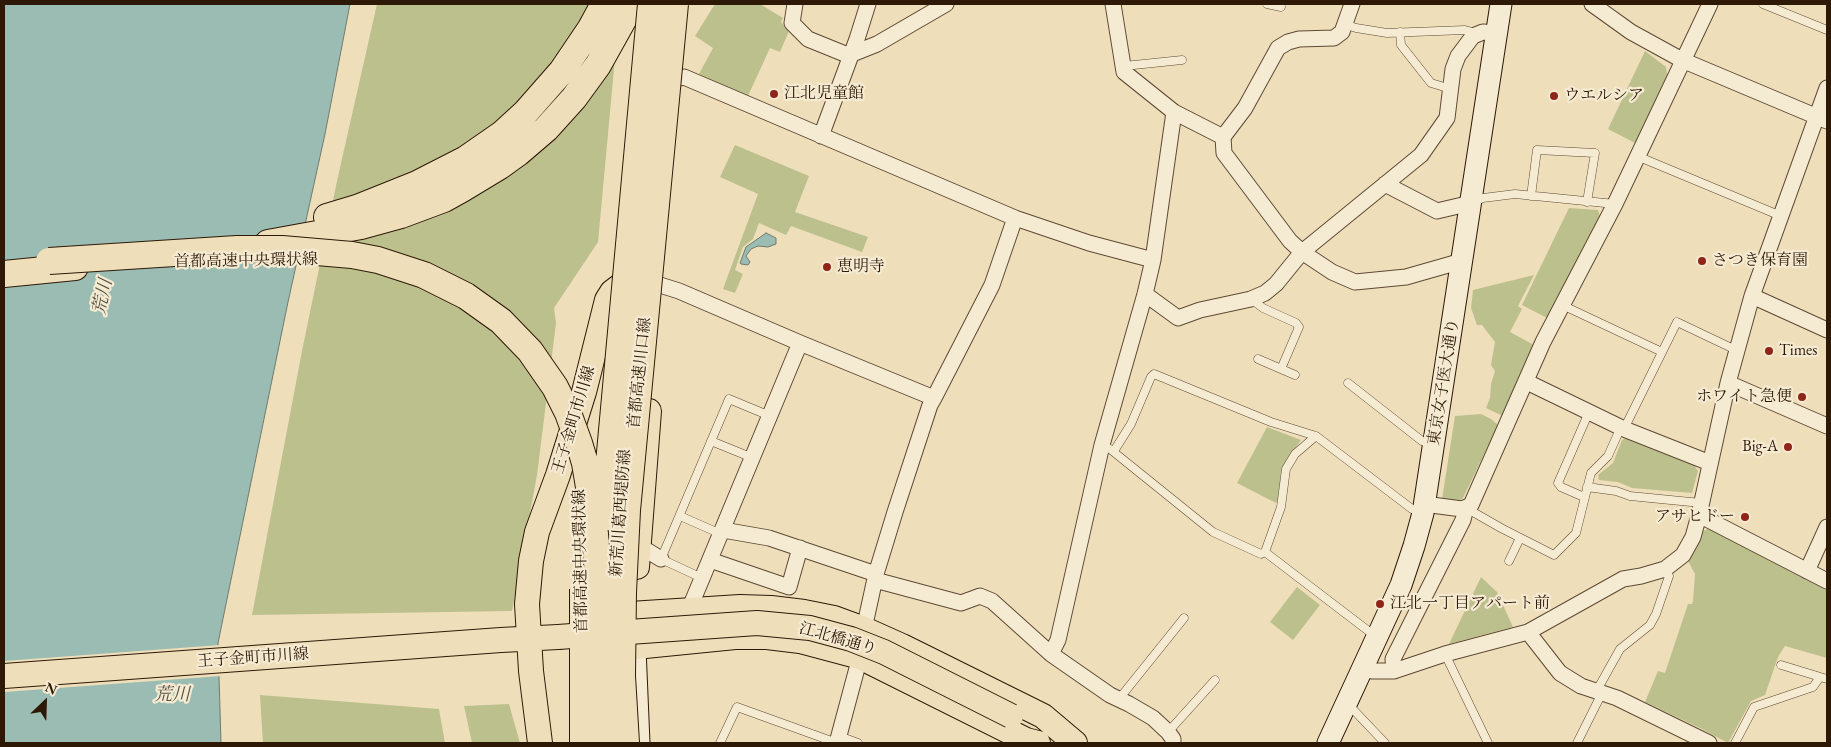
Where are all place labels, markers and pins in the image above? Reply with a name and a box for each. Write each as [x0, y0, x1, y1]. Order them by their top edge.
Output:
place label: 江北児童館 [784, 84, 864, 104]
place label: ウエルシア [1564, 86, 1644, 106]
marker: 江北児童館 [768, 88, 780, 100]
marker: ウエルシア [1548, 90, 1560, 102]
place label: さつき保育園 [1712, 251, 1808, 271]
marker: さつき保育園 [1696, 255, 1708, 267]
place label: 恵明寺 [837, 257, 885, 277]
marker: 恵明寺 [821, 261, 833, 273]
place label: Times [1779, 341, 1817, 361]
marker: Times [1763, 345, 1775, 357]
place label: ホワイト急便 [1696, 387, 1792, 407]
marker: ホワイト急便 [1796, 391, 1808, 403]
place label: Big-A [1742, 437, 1778, 457]
marker: Big-A [1782, 441, 1794, 453]
place label: アサヒドー [1655, 507, 1735, 527]
marker: アサヒドー [1739, 511, 1751, 523]
place label: 江北一丁目アパート前 [1390, 594, 1550, 614]
marker: 江北一丁目アパート前 [1374, 598, 1386, 610]

